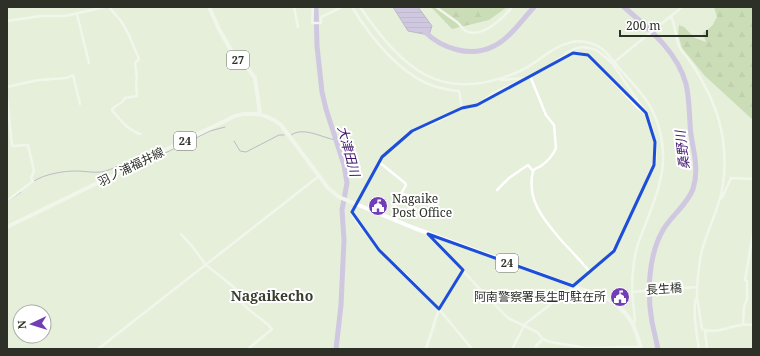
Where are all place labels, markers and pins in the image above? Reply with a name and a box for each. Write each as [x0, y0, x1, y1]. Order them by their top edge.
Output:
place label: Nagaike Post Office [392, 190, 452, 221]
public building icon: Nagaike Post Office [367, 195, 389, 217]
public building icon: 阿南警察署長生町駐在所 [609, 286, 631, 308]
place label: 阿南警察署長生町駐在所 [474, 288, 606, 305]

